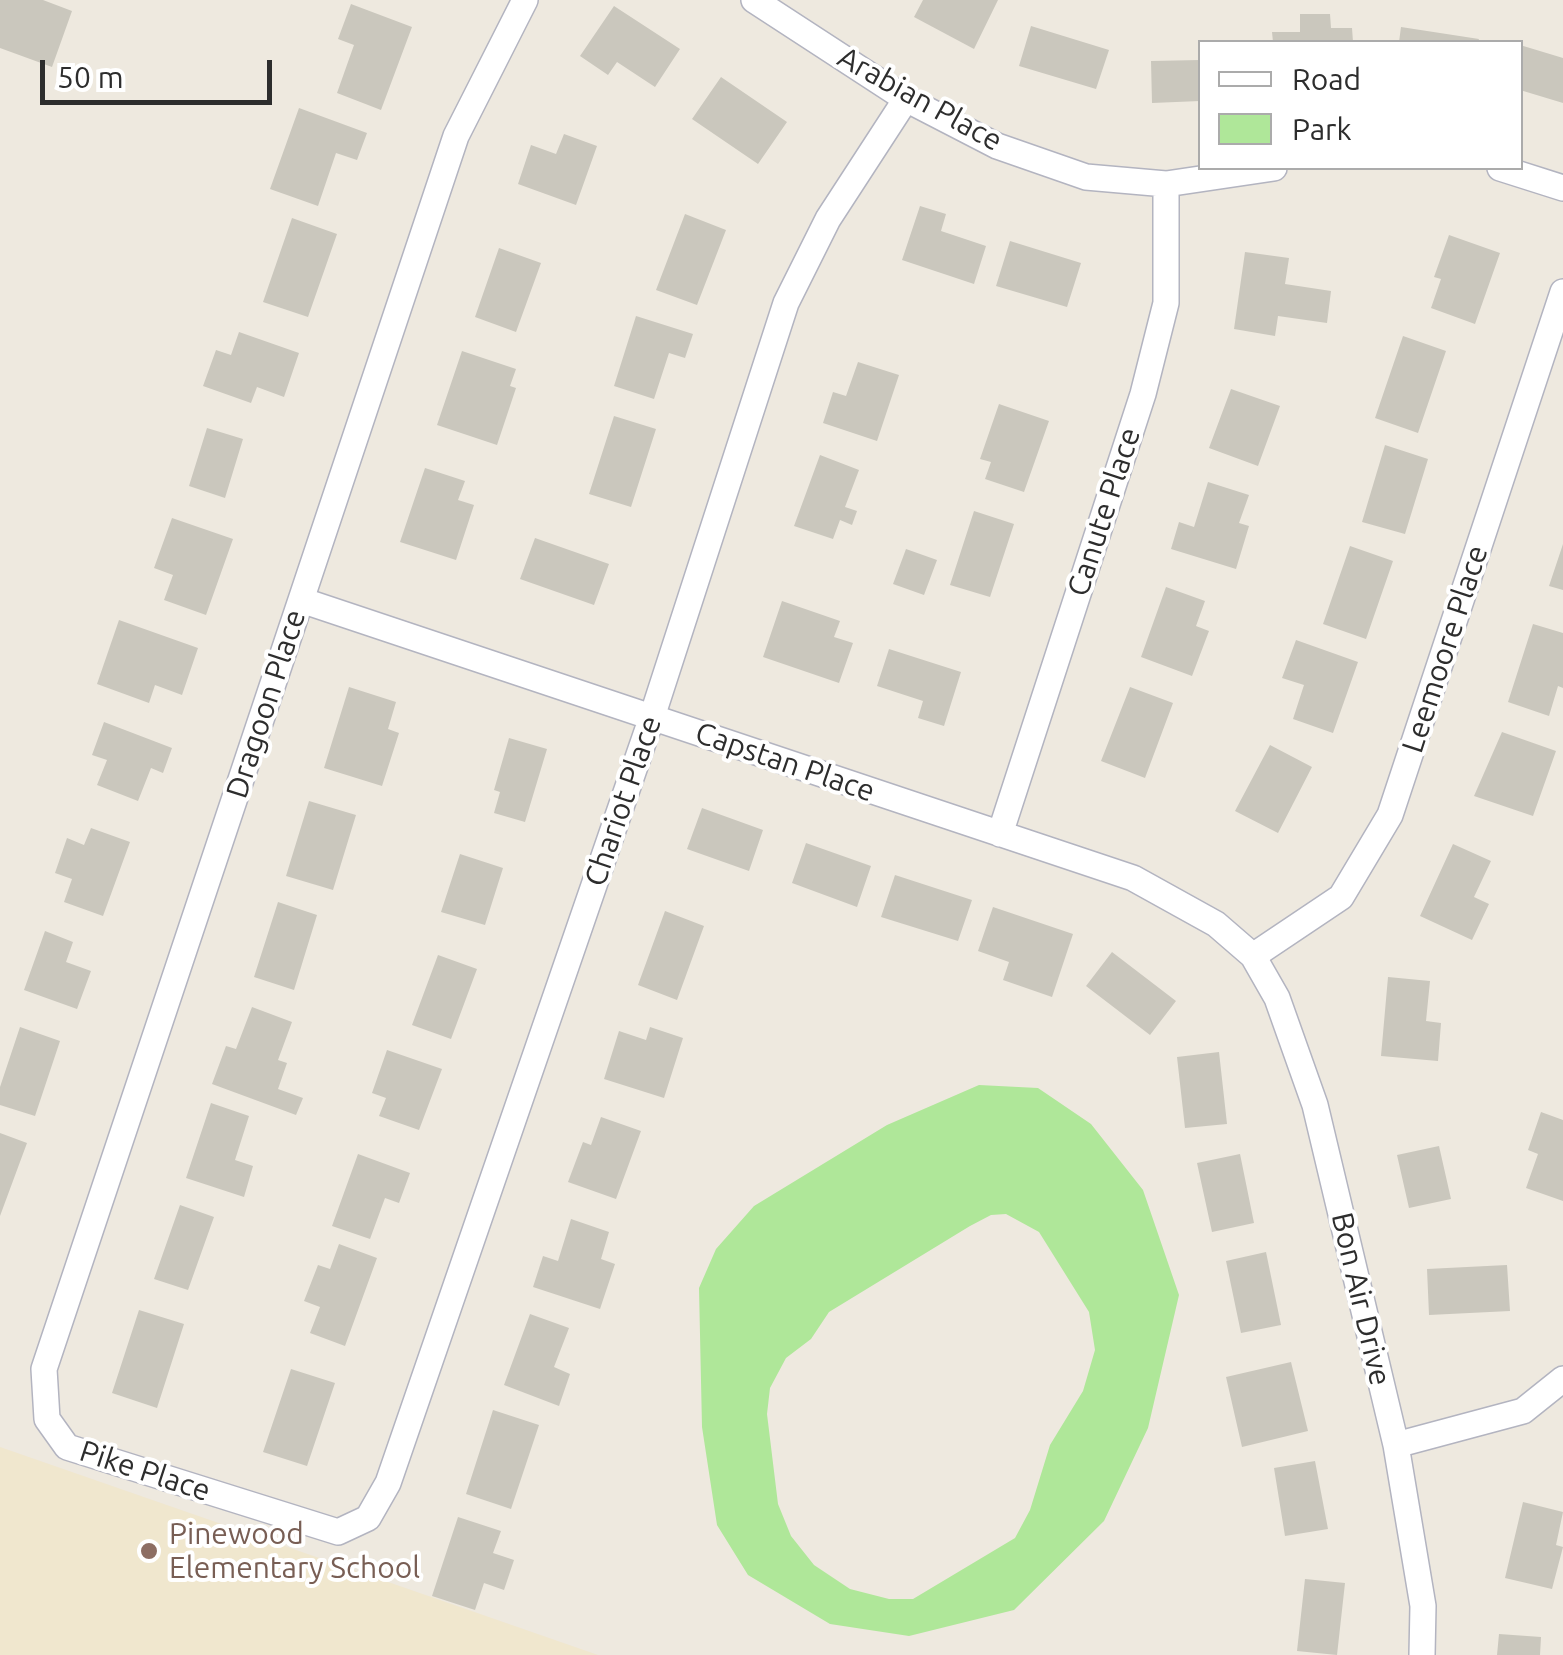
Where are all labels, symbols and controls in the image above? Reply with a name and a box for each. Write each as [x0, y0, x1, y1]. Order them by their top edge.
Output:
street label: Arabian Place [832, 39, 1008, 159]
scale bar [45, 40, 278, 102]
legend [1198, 40, 1523, 170]
text: 50 m [57, 60, 124, 94]
text: Road [1292, 62, 1361, 96]
text: Park [1292, 112, 1352, 146]
street label: Canute Place [1060, 423, 1148, 601]
street label: Leemoore Place [1395, 541, 1495, 757]
street label: Dragoon Place [219, 605, 313, 803]
street label: Chariot Place [577, 711, 669, 891]
street label: Capstan Place [691, 714, 879, 810]
street label: Bon Air Drive [1324, 1209, 1398, 1389]
street label: Pike Place [75, 1433, 215, 1509]
place label: Pinewood Elementary School [169, 1516, 420, 1586]
marker: Pinewood Elementary School [138, 1540, 160, 1562]

